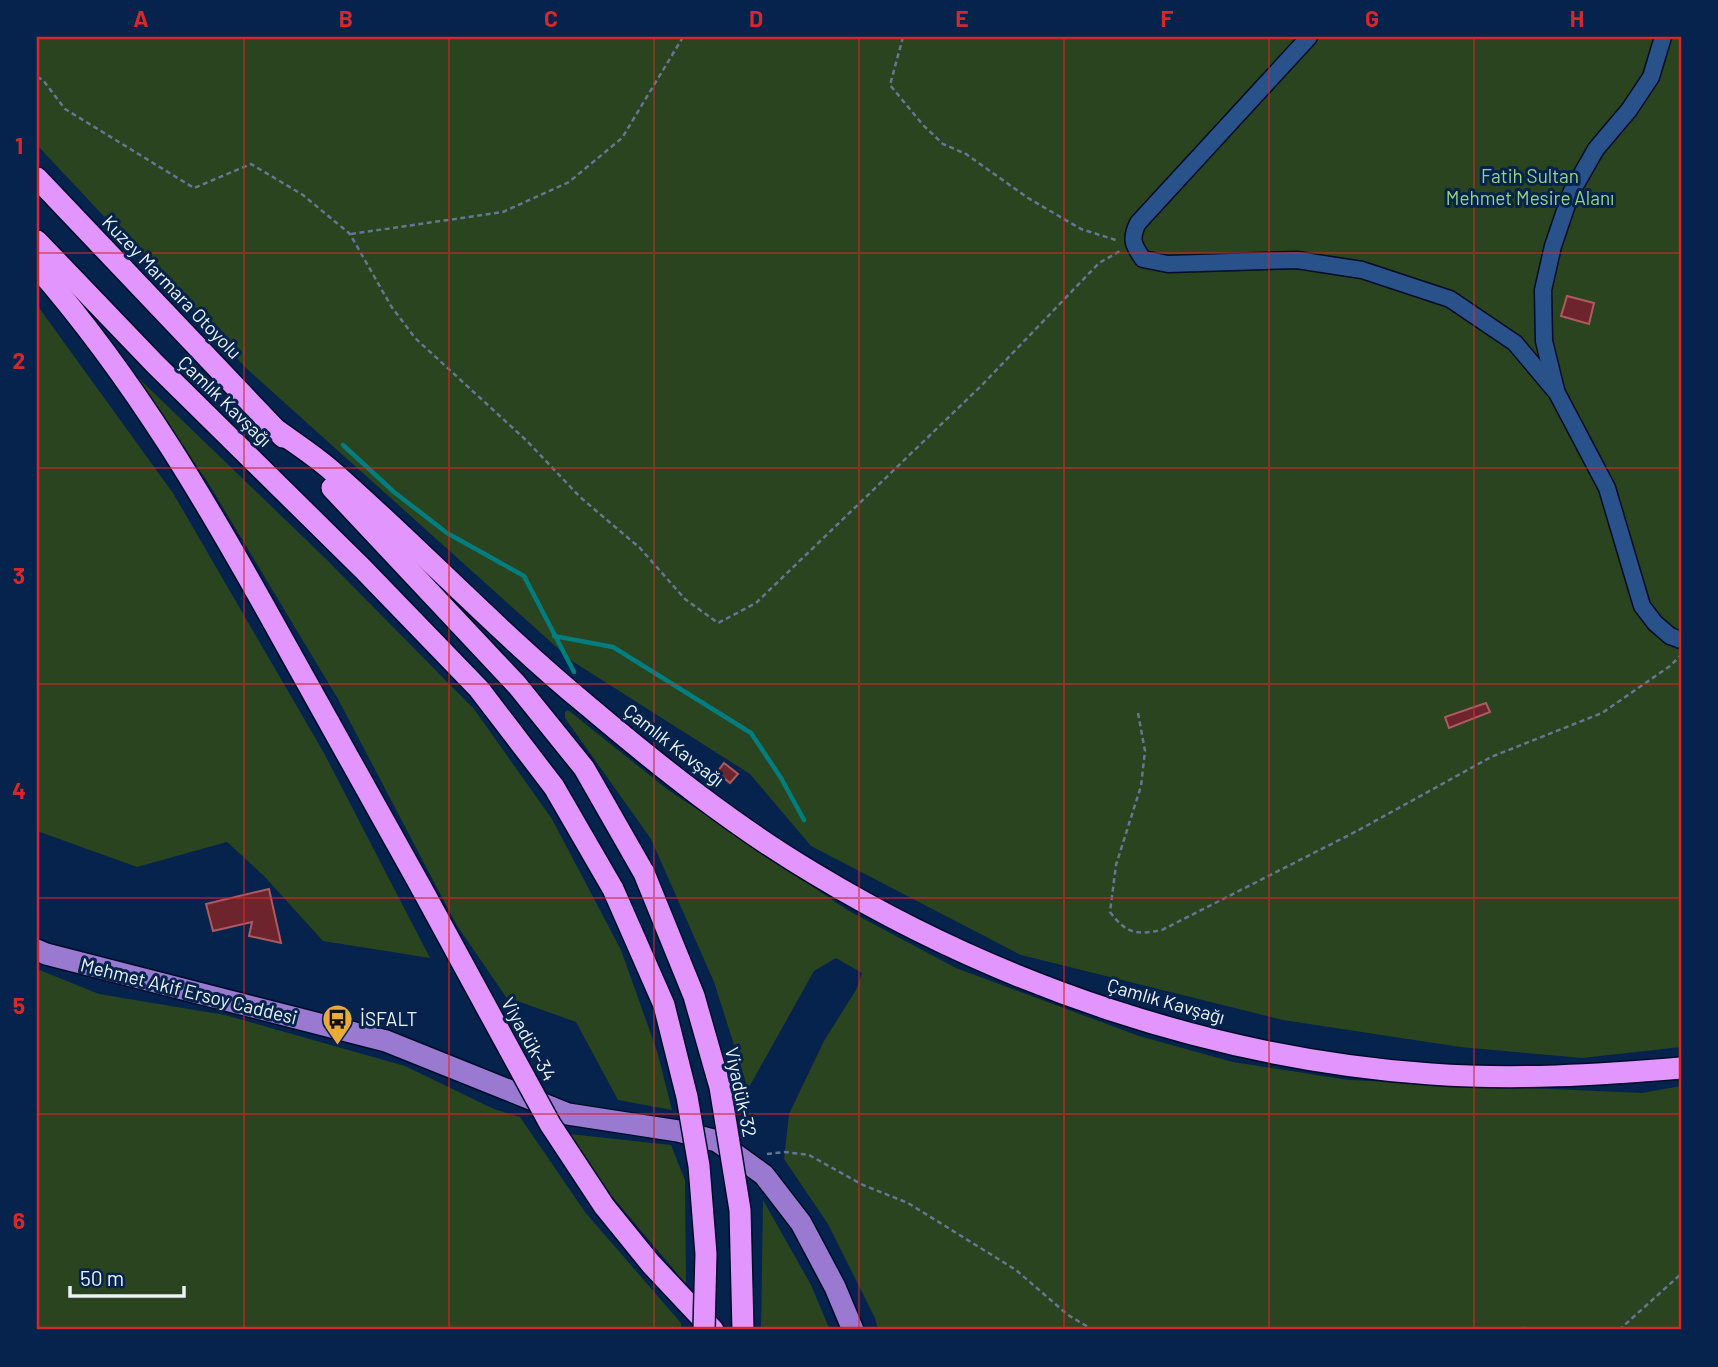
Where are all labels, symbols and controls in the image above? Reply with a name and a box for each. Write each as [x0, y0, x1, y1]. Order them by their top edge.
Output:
text: A [133, 4, 149, 32]
text: B [339, 4, 353, 32]
text: C [544, 4, 558, 32]
text: D [749, 4, 763, 32]
text: E [955, 4, 969, 32]
text: F [1161, 4, 1174, 32]
text: G [1365, 4, 1379, 32]
text: H [1570, 4, 1584, 32]
text: 1 [15, 131, 23, 159]
park label: Fatih Sultan Mehmet Mesire Alanı [1446, 164, 1614, 209]
street label: Kuzey Marmara Otoyolu [98, 210, 247, 363]
text: 2 [13, 346, 25, 374]
street label: Çamlık Kavşağı [174, 350, 277, 451]
text: 3 [13, 561, 25, 589]
street label: Çamlık Kavşağı [619, 698, 729, 791]
text: 4 [12, 776, 26, 804]
street label: Mehmet Akif Ersoy Caddesi [78, 952, 300, 1029]
street label: Çamlık Kavşağı [1105, 973, 1228, 1028]
text: 5 [13, 991, 25, 1019]
street label: Viyadük-34 [497, 993, 562, 1084]
bus stop icon: İSFALT [320, 1002, 354, 1046]
place label: İSFALT [360, 1007, 417, 1030]
street label: Viyadük-32 [721, 1045, 762, 1139]
text: 6 [13, 1206, 25, 1234]
scale bar [70, 1255, 184, 1299]
text: 50 m [80, 1265, 124, 1290]

